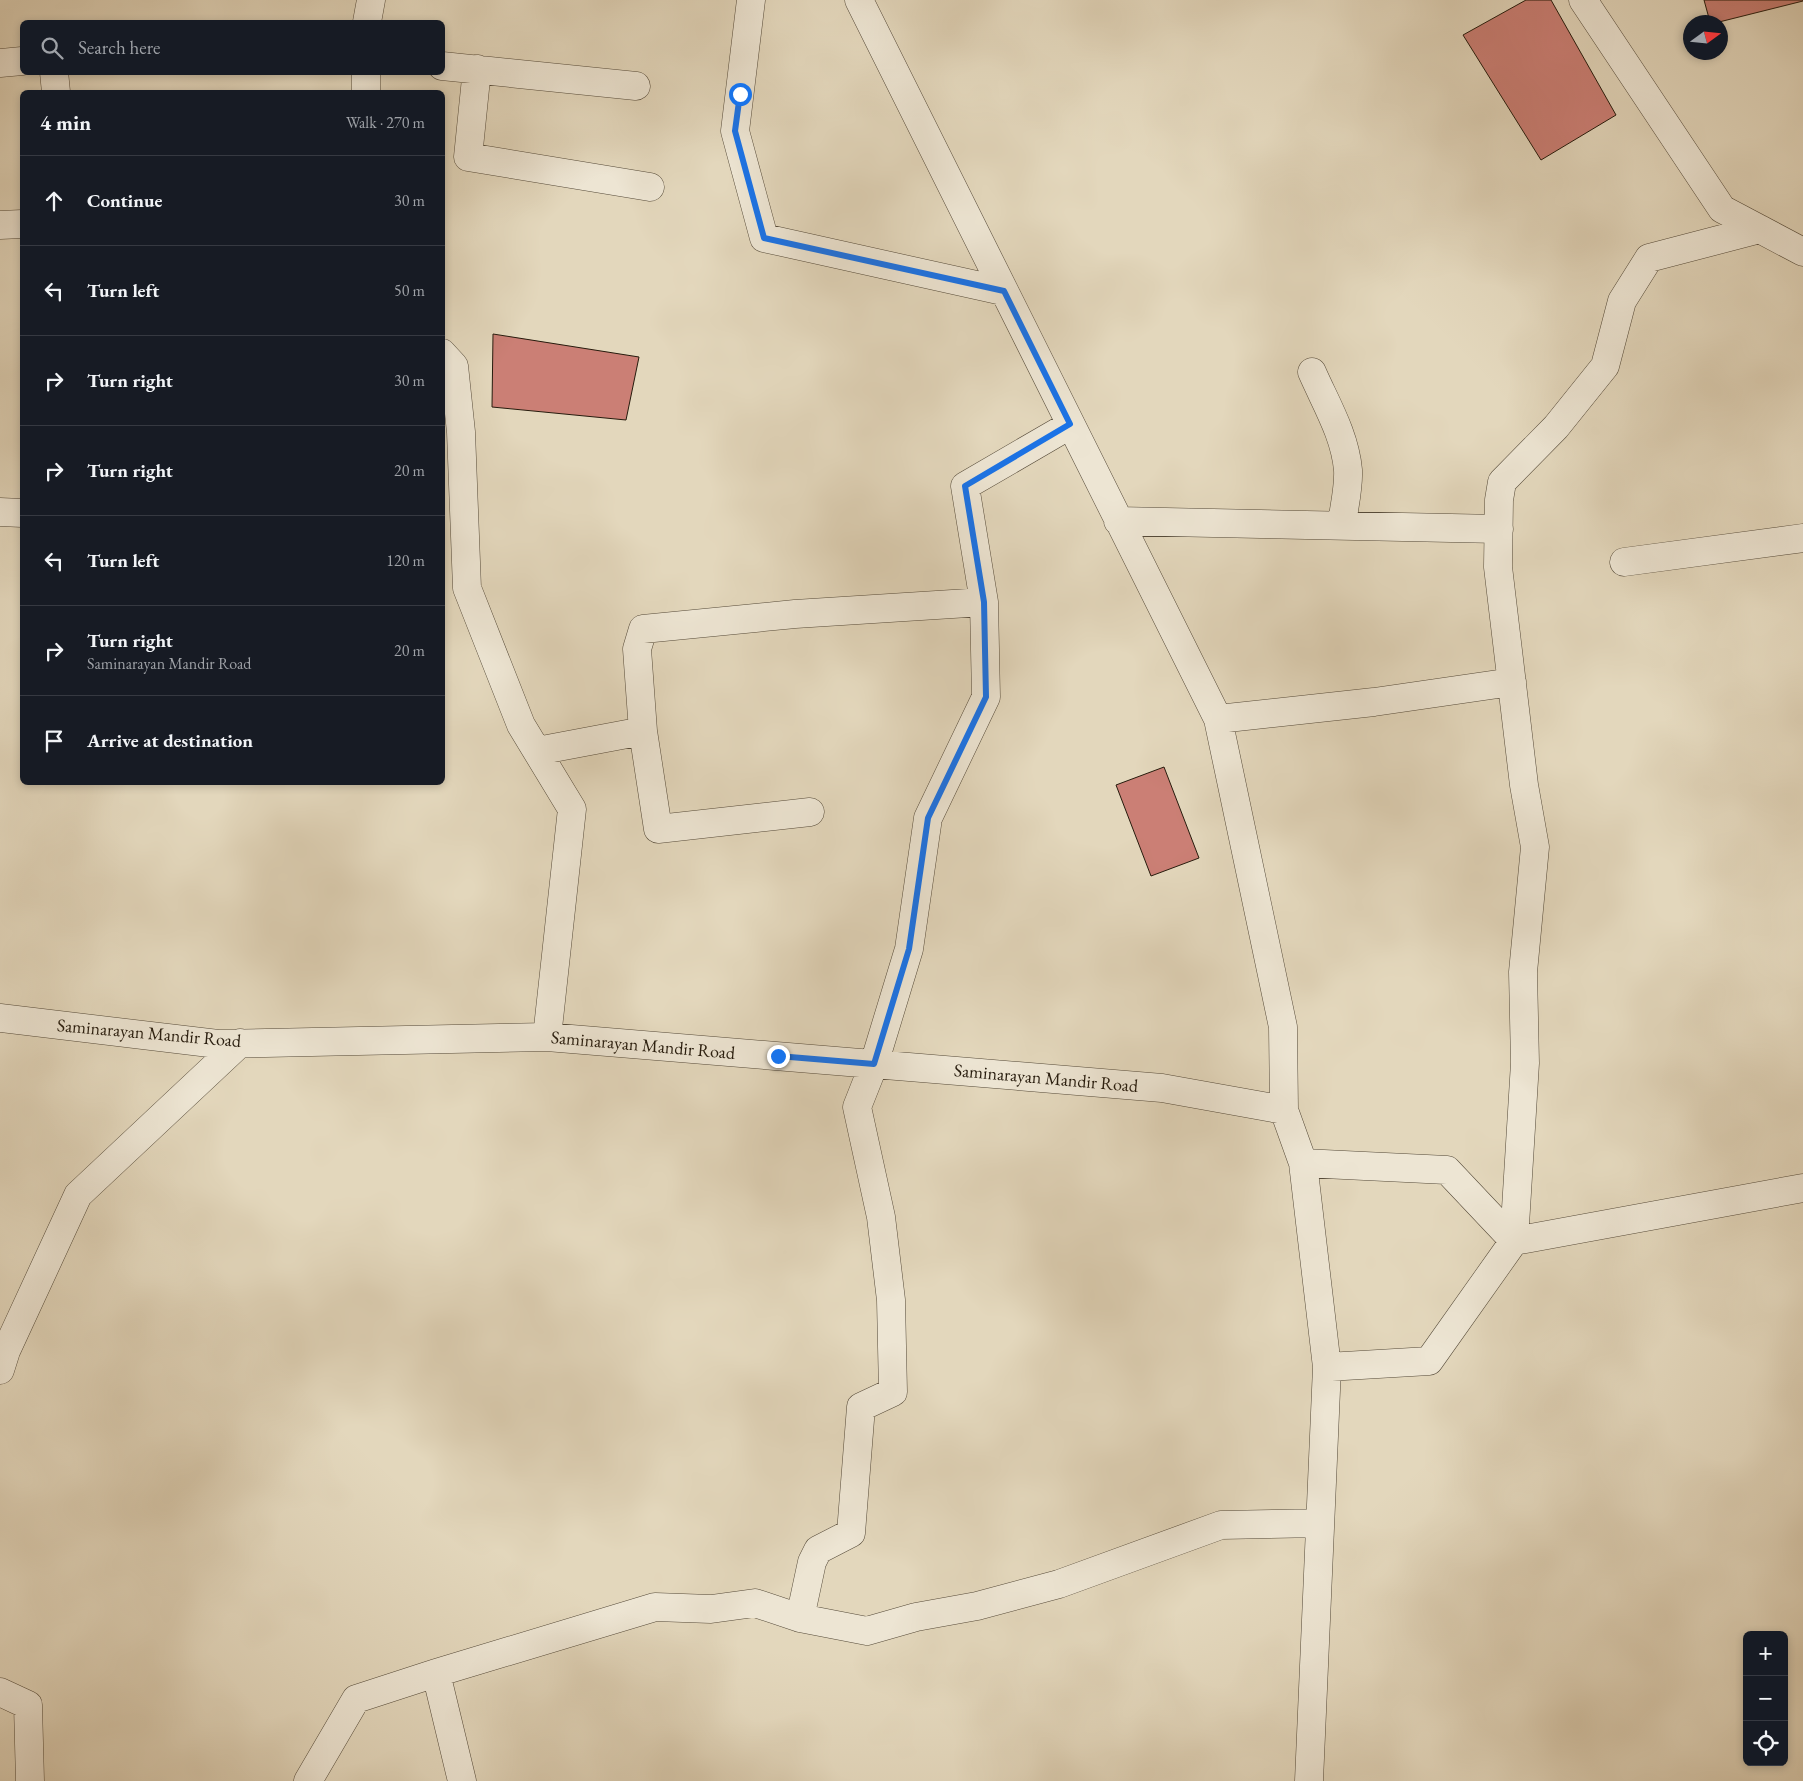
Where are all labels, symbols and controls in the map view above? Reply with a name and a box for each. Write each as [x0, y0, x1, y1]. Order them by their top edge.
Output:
north arrow [1683, 15, 1728, 60]
search box [20, 20, 445, 75]
icon: search [38, 34, 66, 62]
text: Search here [78, 35, 160, 60]
route start [729, 83, 752, 106]
text: 4 min [40, 109, 91, 136]
text: Walk · 270 m [346, 112, 425, 133]
icon: ahead [40, 187, 68, 215]
text: Continue [87, 188, 162, 213]
text: 30 m [394, 190, 425, 211]
icon: left [40, 277, 68, 305]
text: Turn left [87, 278, 159, 303]
text: 50 m [394, 280, 425, 301]
icon: right [40, 367, 68, 395]
text: Turn right [87, 368, 173, 393]
text: 30 m [394, 370, 425, 391]
icon: right [40, 457, 68, 485]
text: Turn right [87, 458, 173, 483]
text: 20 m [394, 460, 425, 481]
icon: left [40, 547, 68, 575]
text: Turn left [87, 548, 159, 573]
text: 120 m [386, 550, 425, 571]
text: Turn right [87, 628, 173, 653]
icon: right [40, 637, 68, 665]
text: 20 m [394, 640, 425, 661]
text: Saminarayan Mandir Road [87, 653, 251, 674]
icon: arrive [40, 727, 68, 755]
text: Arrive at destination [87, 728, 253, 753]
street label: Saminarayan Mandir Road [56, 1013, 243, 1052]
street label: Saminarayan Mandir Road [550, 1025, 737, 1064]
route end [767, 1045, 790, 1068]
street label: Saminarayan Mandir Road [953, 1058, 1140, 1097]
map controls [1743, 1631, 1788, 1766]
button: + [1743, 1631, 1788, 1676]
button: − [1743, 1676, 1788, 1721]
button: locate [1743, 1721, 1788, 1766]

